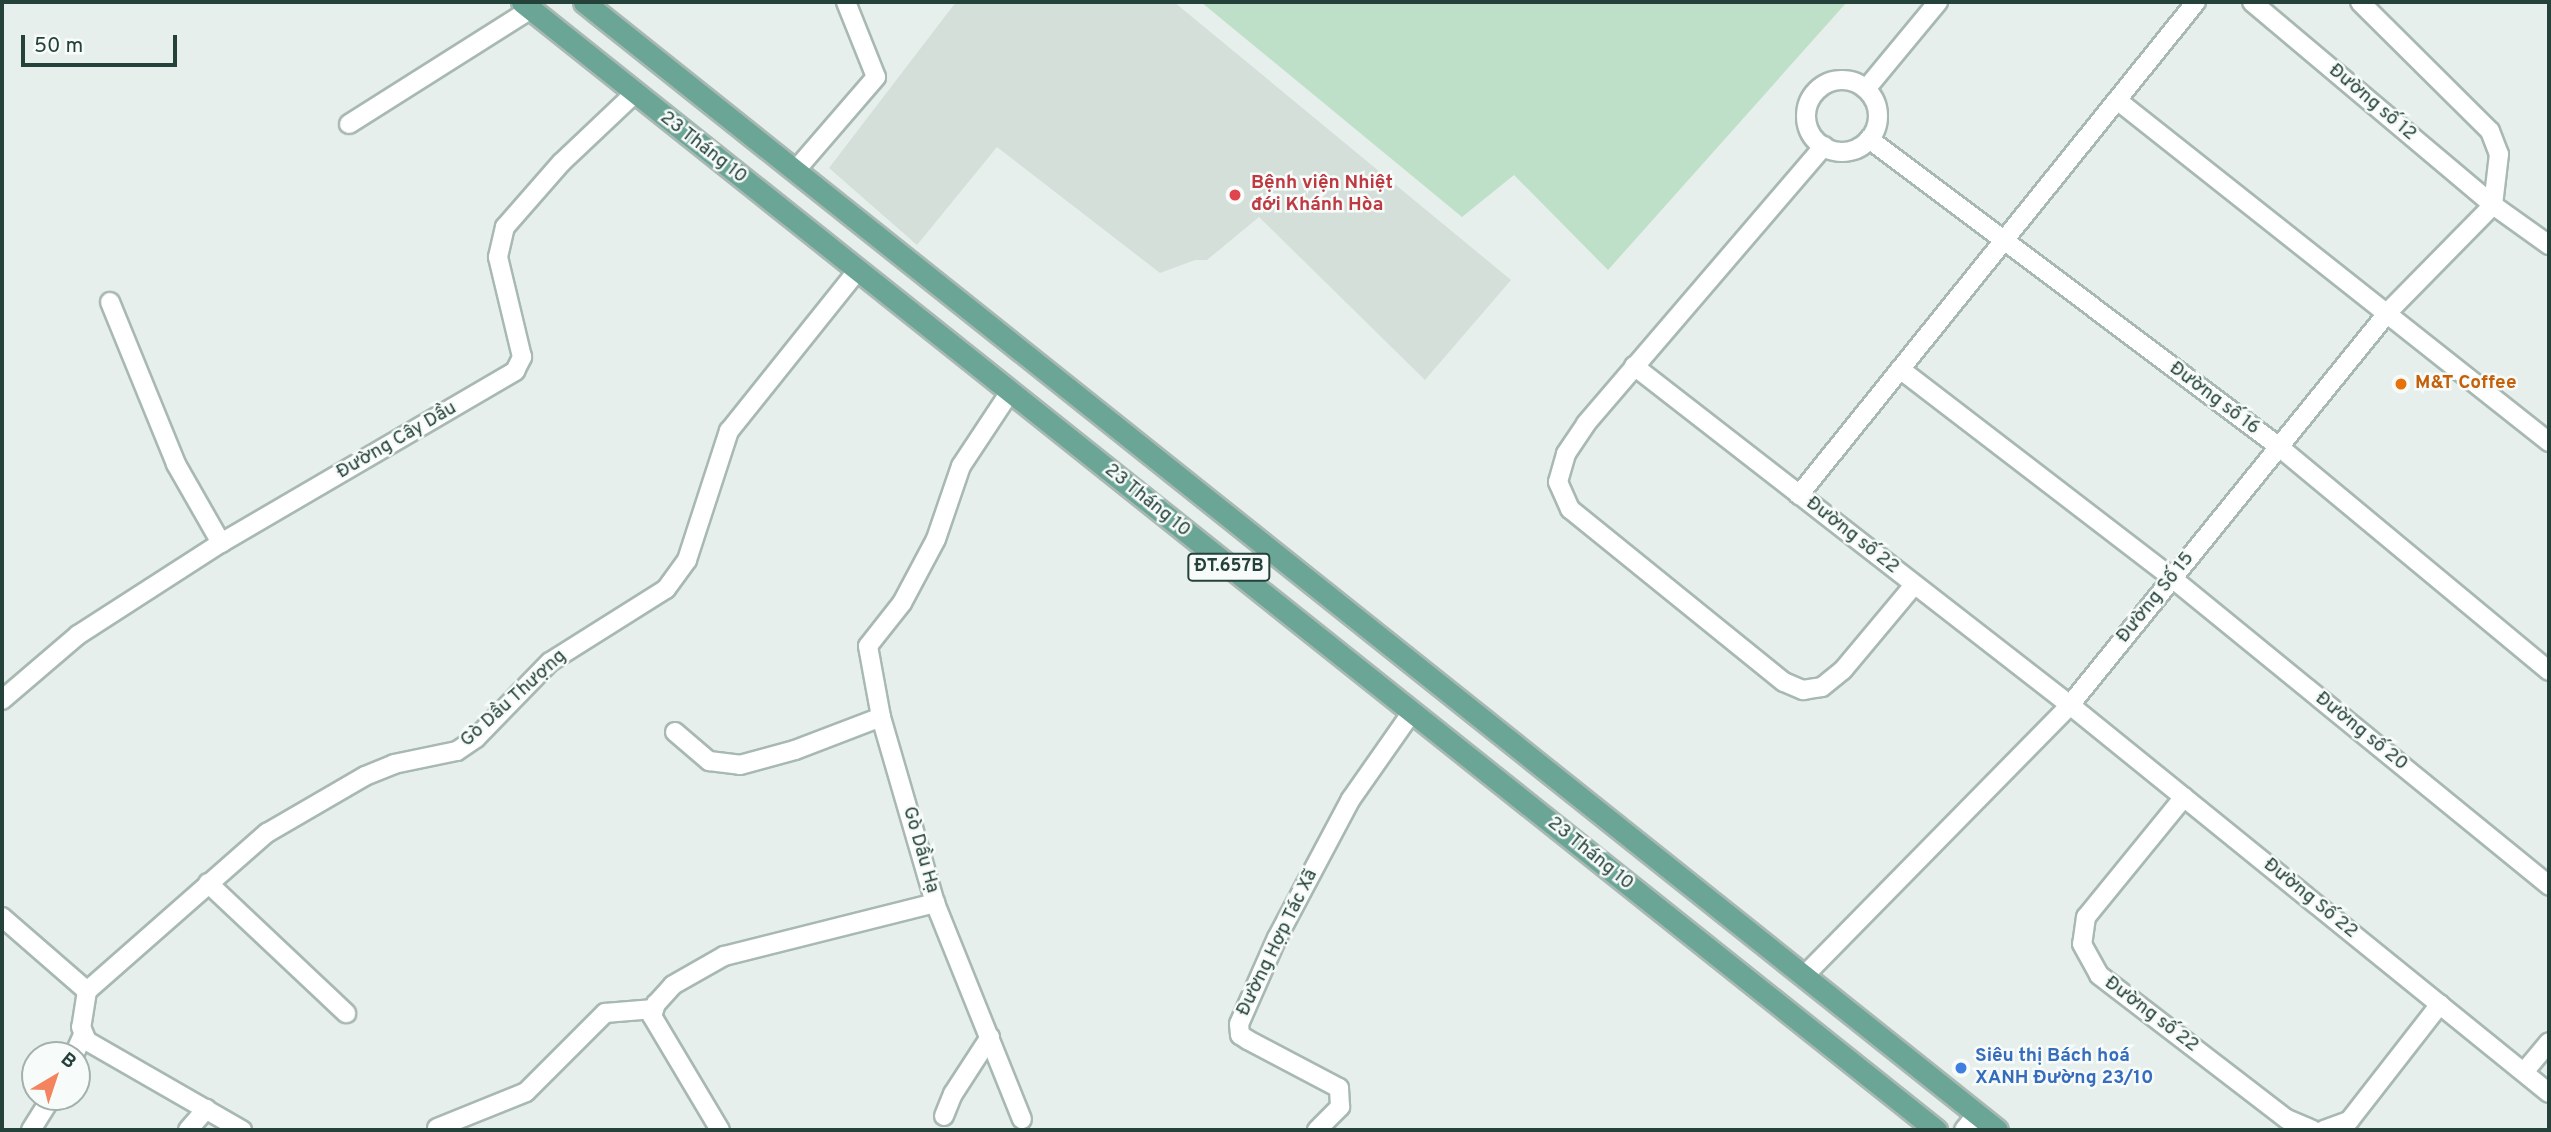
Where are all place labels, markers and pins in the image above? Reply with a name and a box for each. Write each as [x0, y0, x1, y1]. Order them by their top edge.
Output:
place label: Bệnh viện Nhiệt đới Khánh Hòa [1251, 173, 1393, 217]
marker: Bệnh viện Nhiệt đới Khánh Hòa [1225, 185, 1245, 205]
place label: M&T Coffee [2415, 373, 2517, 395]
marker: M&T Coffee [2393, 376, 2409, 392]
place label: Siêu thị Bách hoá XANH Đường 23/10 [1975, 1046, 2153, 1090]
marker: Siêu thị Bách hoá XANH Đường 23/10 [1953, 1060, 1969, 1076]

